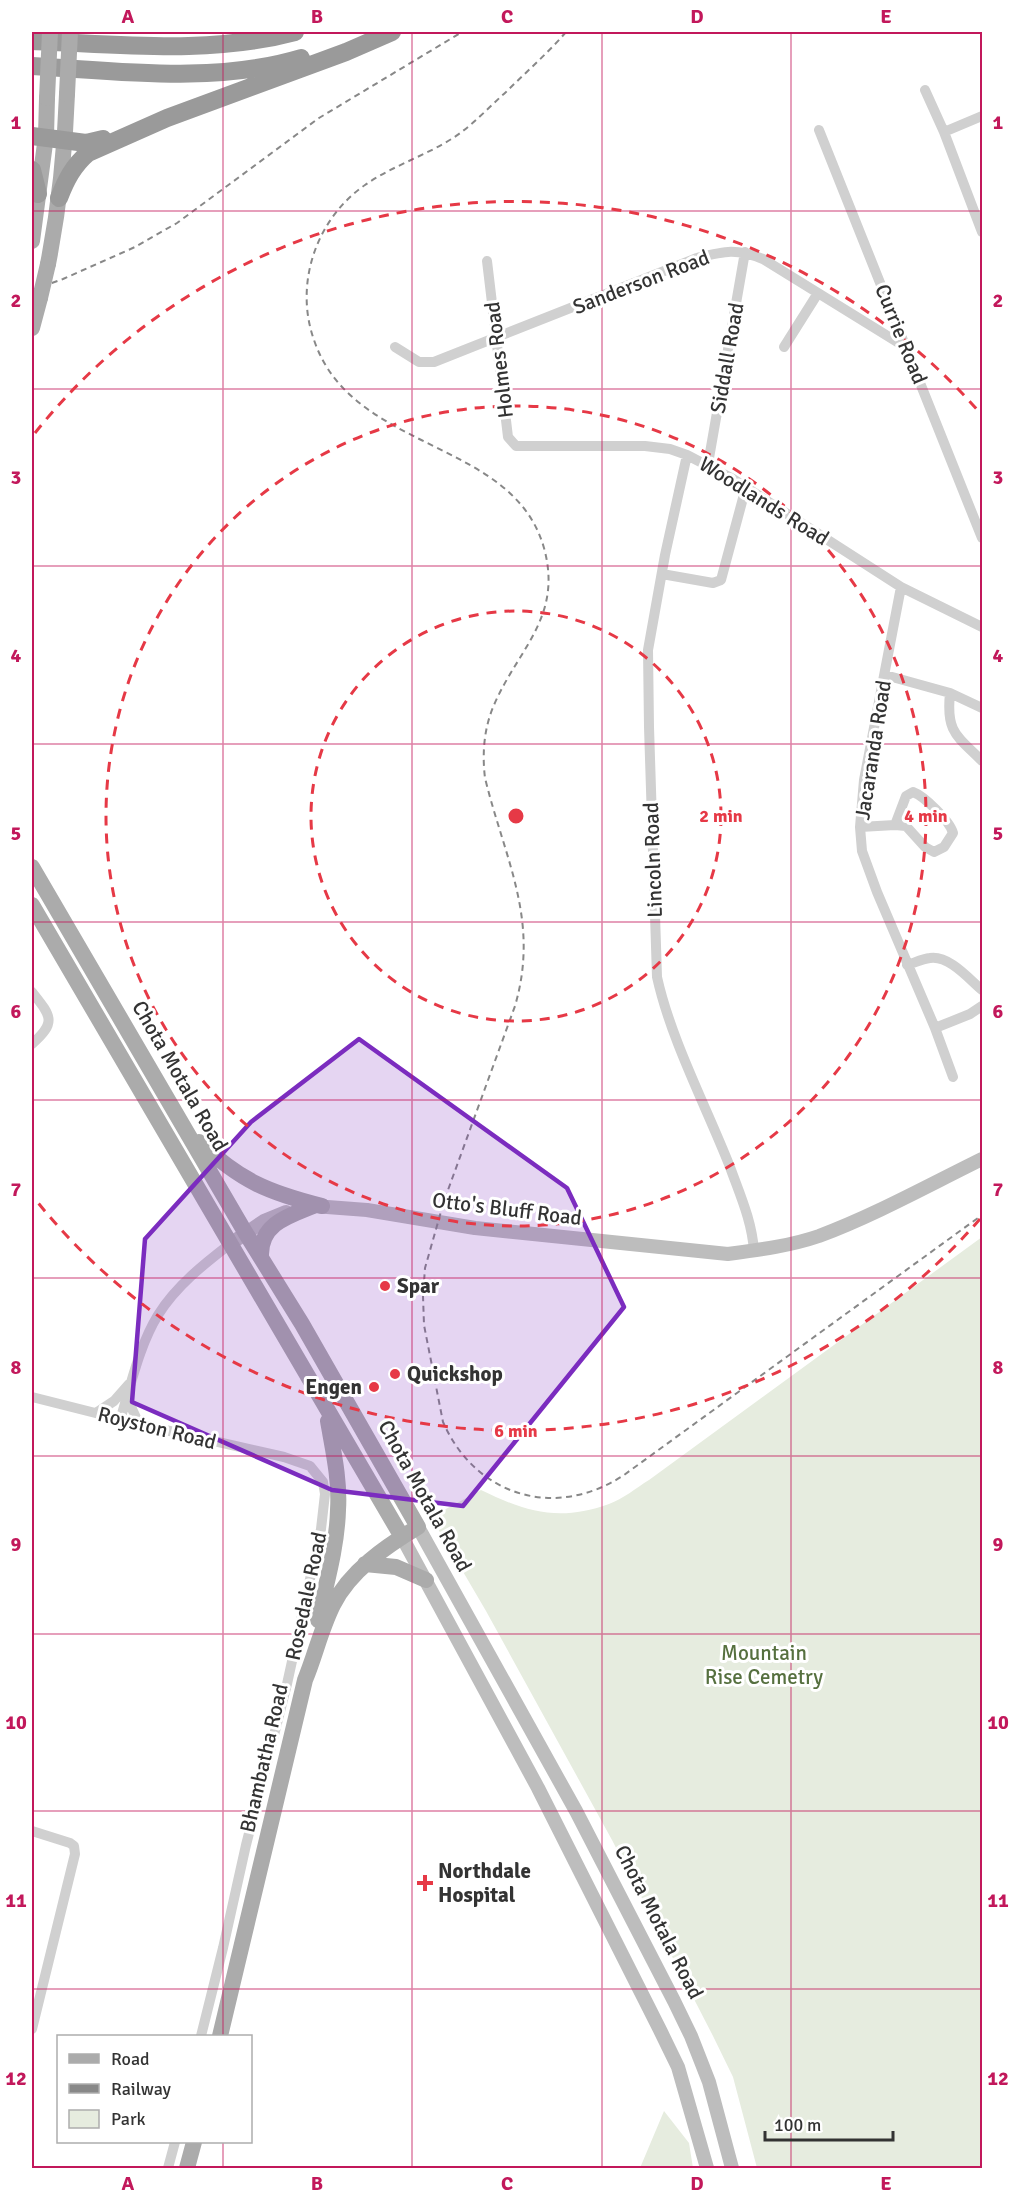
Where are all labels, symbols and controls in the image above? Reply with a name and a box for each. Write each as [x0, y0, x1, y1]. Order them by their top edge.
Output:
text: A [122, 4, 135, 29]
text: B [311, 4, 323, 29]
text: C [501, 4, 513, 29]
text: D [690, 4, 704, 29]
text: E [880, 4, 892, 29]
text: 1 [11, 110, 22, 135]
text: 1 [993, 110, 1004, 135]
street label: Sanderson Road [569, 244, 713, 320]
street label: Currie Road [869, 280, 933, 388]
text: 2 [11, 288, 21, 313]
text: 2 [993, 288, 1003, 313]
street label: Holmes Road [479, 300, 519, 420]
street label: Siddall Road [704, 301, 750, 415]
street label: Woodlands Road [694, 451, 834, 551]
text: 3 [11, 465, 21, 490]
text: 3 [993, 465, 1003, 490]
text: 4 [11, 643, 22, 668]
text: 4 [993, 643, 1004, 668]
street label: Jacaranda Road [849, 678, 897, 822]
street label: Lincoln Road [638, 802, 668, 918]
text: 2 min [699, 805, 743, 827]
text: 4 min [904, 805, 948, 827]
centre of rings [506, 806, 526, 826]
text: 5 [11, 821, 21, 846]
text: 5 [993, 821, 1003, 846]
street label: Chota Motala Road [126, 996, 234, 1156]
text: 6 [11, 999, 22, 1024]
text: 6 [993, 999, 1004, 1024]
text: 7 [11, 1177, 22, 1202]
text: 7 [993, 1177, 1004, 1202]
street label: Otto's Bluff Road [431, 1187, 583, 1231]
place label: Spar [397, 1273, 440, 1299]
marker: Spar [378, 1279, 392, 1293]
text: 8 [11, 1355, 22, 1380]
text: 8 [993, 1355, 1004, 1380]
place label: Quickshop [407, 1361, 503, 1387]
marker: Quickshop [388, 1367, 402, 1381]
place label: Engen [305, 1374, 362, 1400]
marker: Engen [367, 1380, 381, 1394]
street label: Royston Road [95, 1401, 219, 1455]
street label: Chota Motala Road [373, 1416, 477, 1576]
text: 6 min [494, 1420, 538, 1442]
street label: Rosedale Road [280, 1529, 332, 1663]
text: 9 [11, 1532, 22, 1557]
text: 9 [993, 1532, 1004, 1557]
park label: Mountain Rise Cemetry [705, 1640, 823, 1690]
street label: Bhambatha Road [234, 1681, 294, 1835]
text: 10 [5, 1710, 27, 1735]
text: 10 [987, 1710, 1009, 1735]
street label: Chota Motala Road [609, 1841, 709, 2003]
place label: Northdale Hospital [438, 1858, 531, 1908]
marker: Northdale Hospital [416, 1874, 434, 1892]
text: 11 [5, 1888, 27, 1913]
text: 11 [987, 1888, 1009, 1913]
legend [57, 2035, 252, 2143]
text: Road [111, 2048, 150, 2070]
text: 12 [5, 2066, 27, 2091]
text: 12 [987, 2066, 1009, 2091]
text: Railway [111, 2078, 172, 2100]
scale bar [765, 2104, 892, 2142]
text: Park [111, 2108, 146, 2130]
text: 100 m [774, 2114, 821, 2136]
text: A [122, 2171, 135, 2196]
text: B [311, 2171, 323, 2196]
text: C [501, 2171, 513, 2196]
text: D [690, 2171, 704, 2196]
text: E [880, 2171, 892, 2196]

